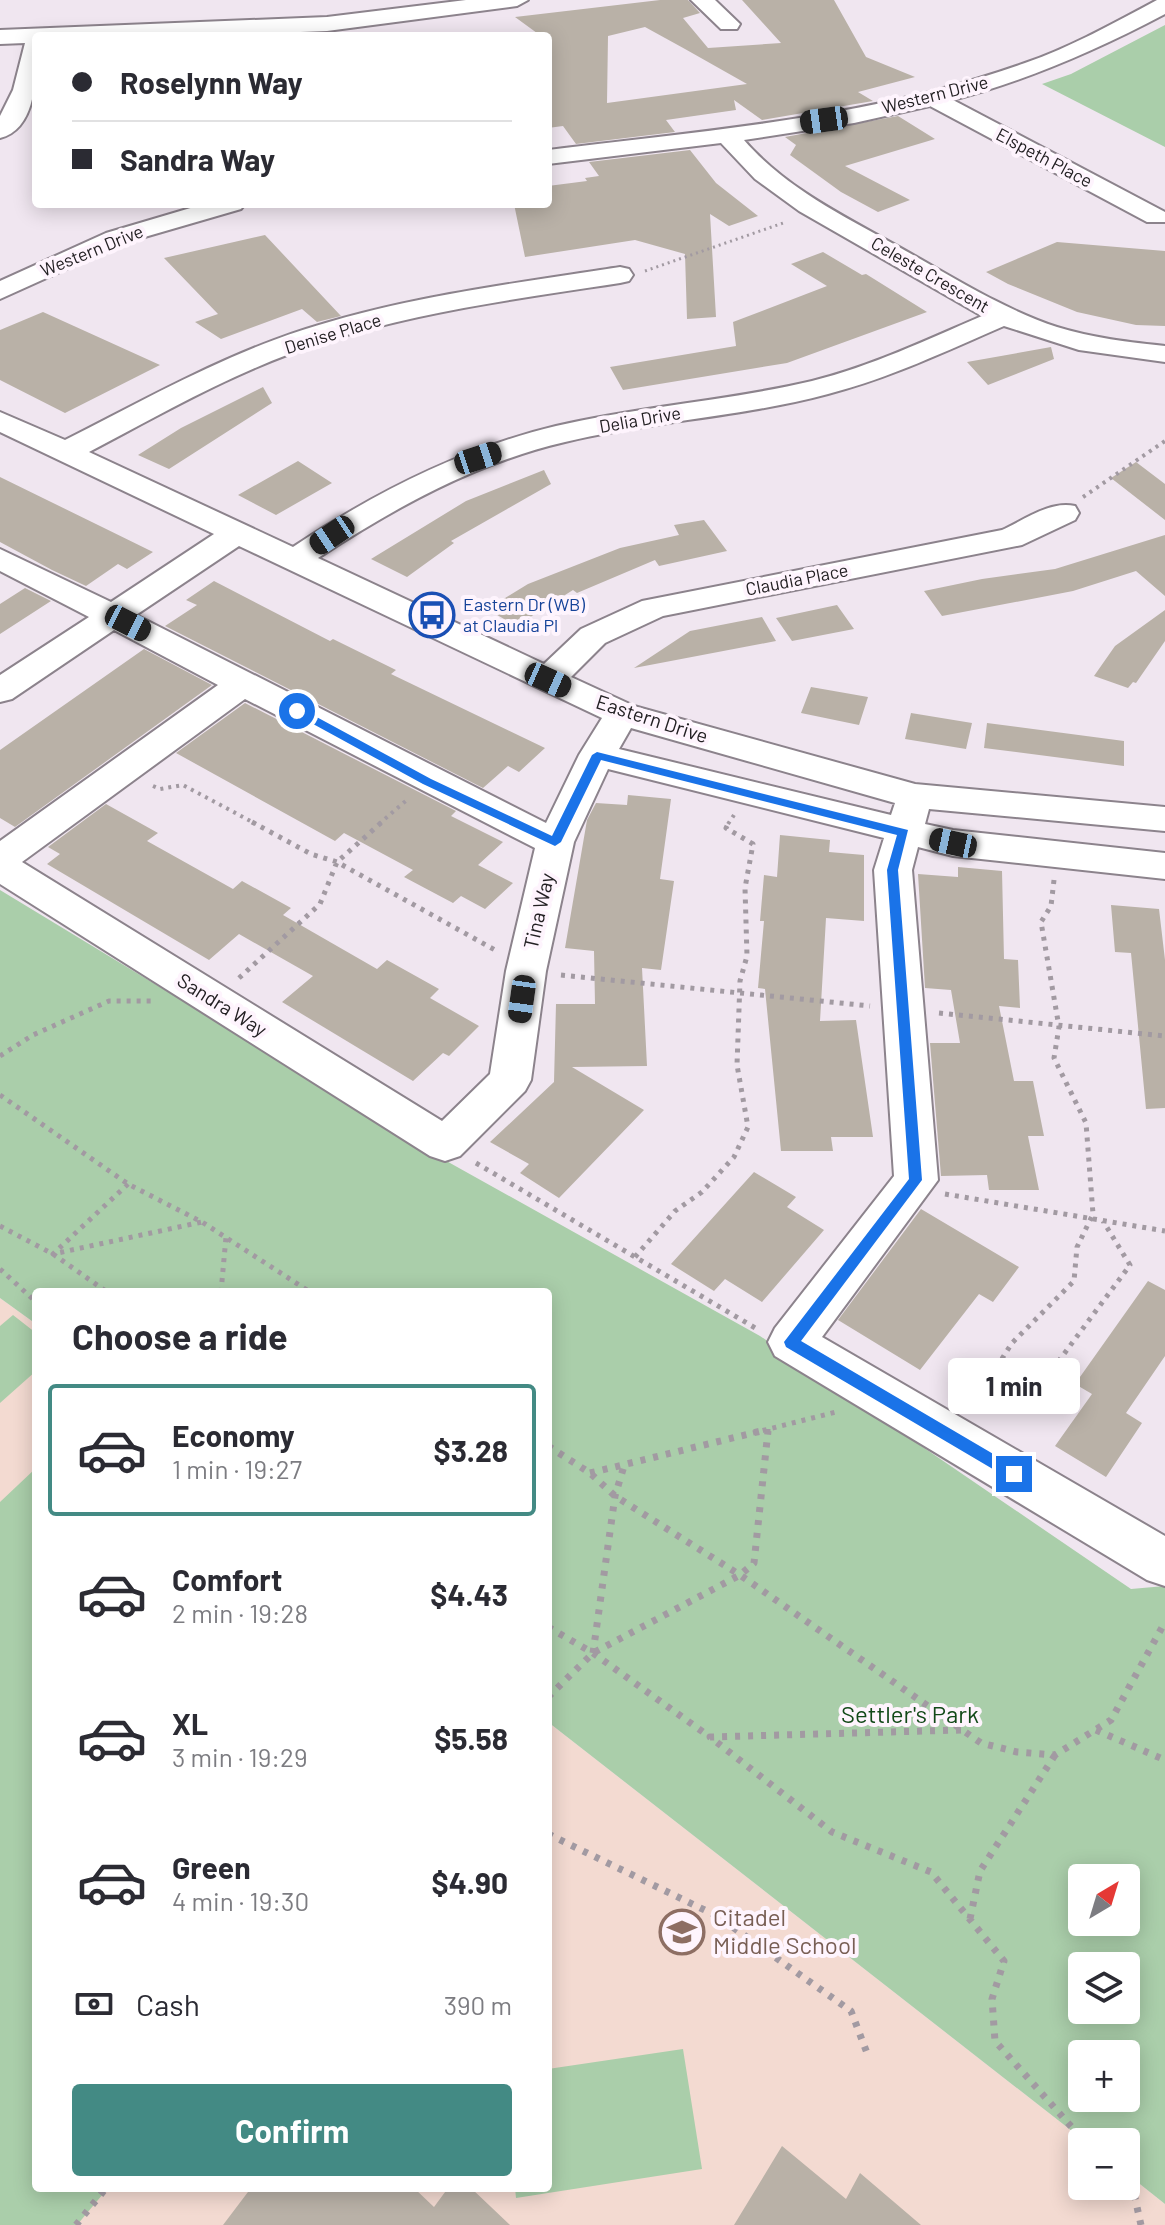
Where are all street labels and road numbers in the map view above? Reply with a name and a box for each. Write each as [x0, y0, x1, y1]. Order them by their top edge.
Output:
street label: Western Drive [879, 70, 990, 118]
street label: Elspeth Place [993, 123, 1096, 192]
street label: Western Drive [37, 219, 146, 281]
street label: Celeste Crescent [867, 231, 994, 317]
street label: Denise Place [282, 308, 384, 358]
street label: Delia Drive [597, 401, 682, 437]
street label: Claudia Place [744, 558, 850, 600]
street label: Eastern Drive [593, 689, 711, 747]
street label: Tina Way [518, 871, 558, 951]
street label: Sandra Way [173, 967, 272, 1041]

